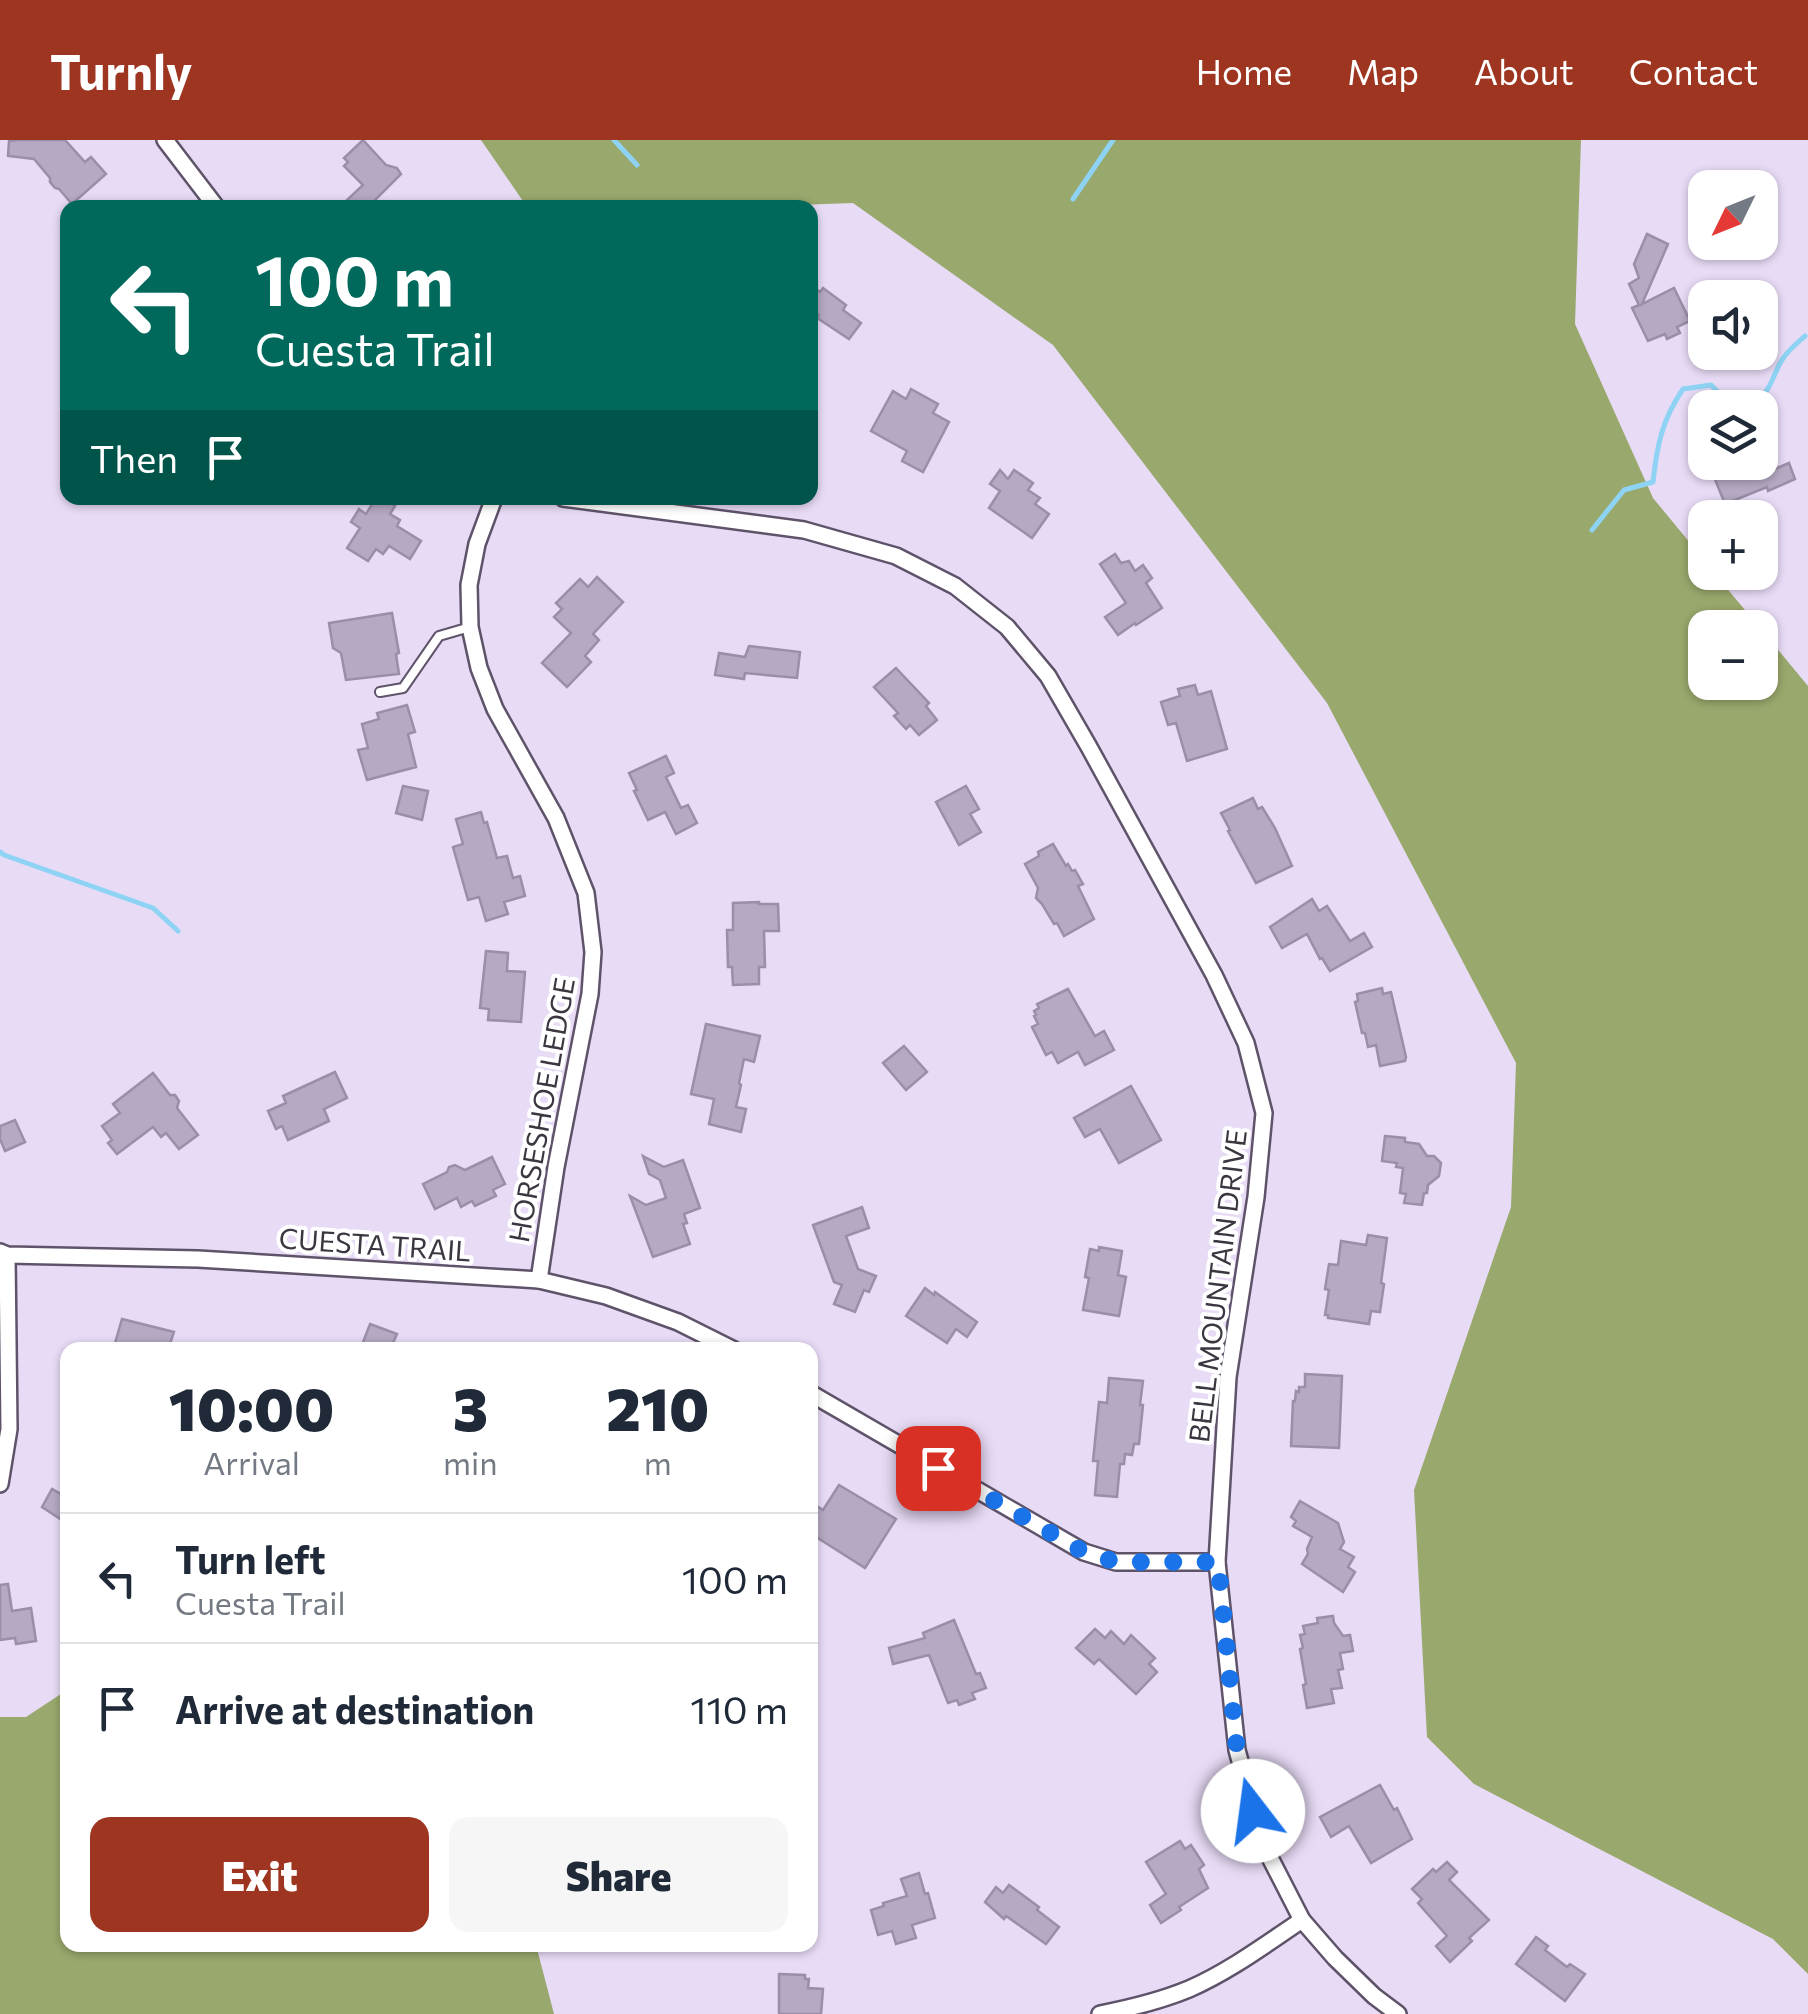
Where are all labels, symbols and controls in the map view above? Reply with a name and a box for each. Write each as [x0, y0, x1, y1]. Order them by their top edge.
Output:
text: Turnly [50, 41, 192, 100]
text: Home [1196, 49, 1292, 92]
text: Map [1347, 49, 1419, 92]
text: About [1474, 49, 1574, 92]
text: Contact [1629, 49, 1758, 92]
north arrow [1688, 170, 1778, 260]
map controls [1688, 170, 1778, 700]
text: 100 m [255, 235, 454, 320]
icon: left [90, 240, 220, 370]
button: sound [1688, 280, 1778, 370]
text: Cuesta Trail [255, 320, 495, 375]
button: layers [1688, 390, 1778, 480]
icon: arrive [198, 430, 253, 485]
text: Then [90, 434, 178, 481]
button: + [1688, 500, 1778, 590]
button: − [1688, 610, 1778, 700]
street label: HORSESHOE LEDGE [501, 975, 581, 1245]
street label: BELL MOUNTAIN DRIVE [1181, 1127, 1253, 1444]
street label: CUESTA TRAIL [278, 1220, 472, 1268]
text: 10:00 [169, 1370, 334, 1443]
text: 3 [453, 1370, 488, 1443]
text: 210 [606, 1370, 709, 1443]
pin [896, 1426, 981, 1511]
icon: arrive [911, 1441, 966, 1496]
text: Arrival [203, 1442, 300, 1482]
text: min [443, 1442, 498, 1482]
text: m [644, 1442, 672, 1482]
text: Turn left [175, 1535, 326, 1582]
icon: left [90, 1551, 145, 1606]
text: 100 m [682, 1555, 788, 1602]
text: Cuesta Trail [175, 1582, 346, 1622]
icon: arrive [90, 1681, 145, 1736]
text: Arrive at destination [175, 1685, 534, 1732]
text: 110 m [690, 1685, 788, 1732]
position arrow [1201, 1759, 1305, 1863]
button: Exit [90, 1817, 429, 1932]
button: Share [449, 1817, 788, 1932]

